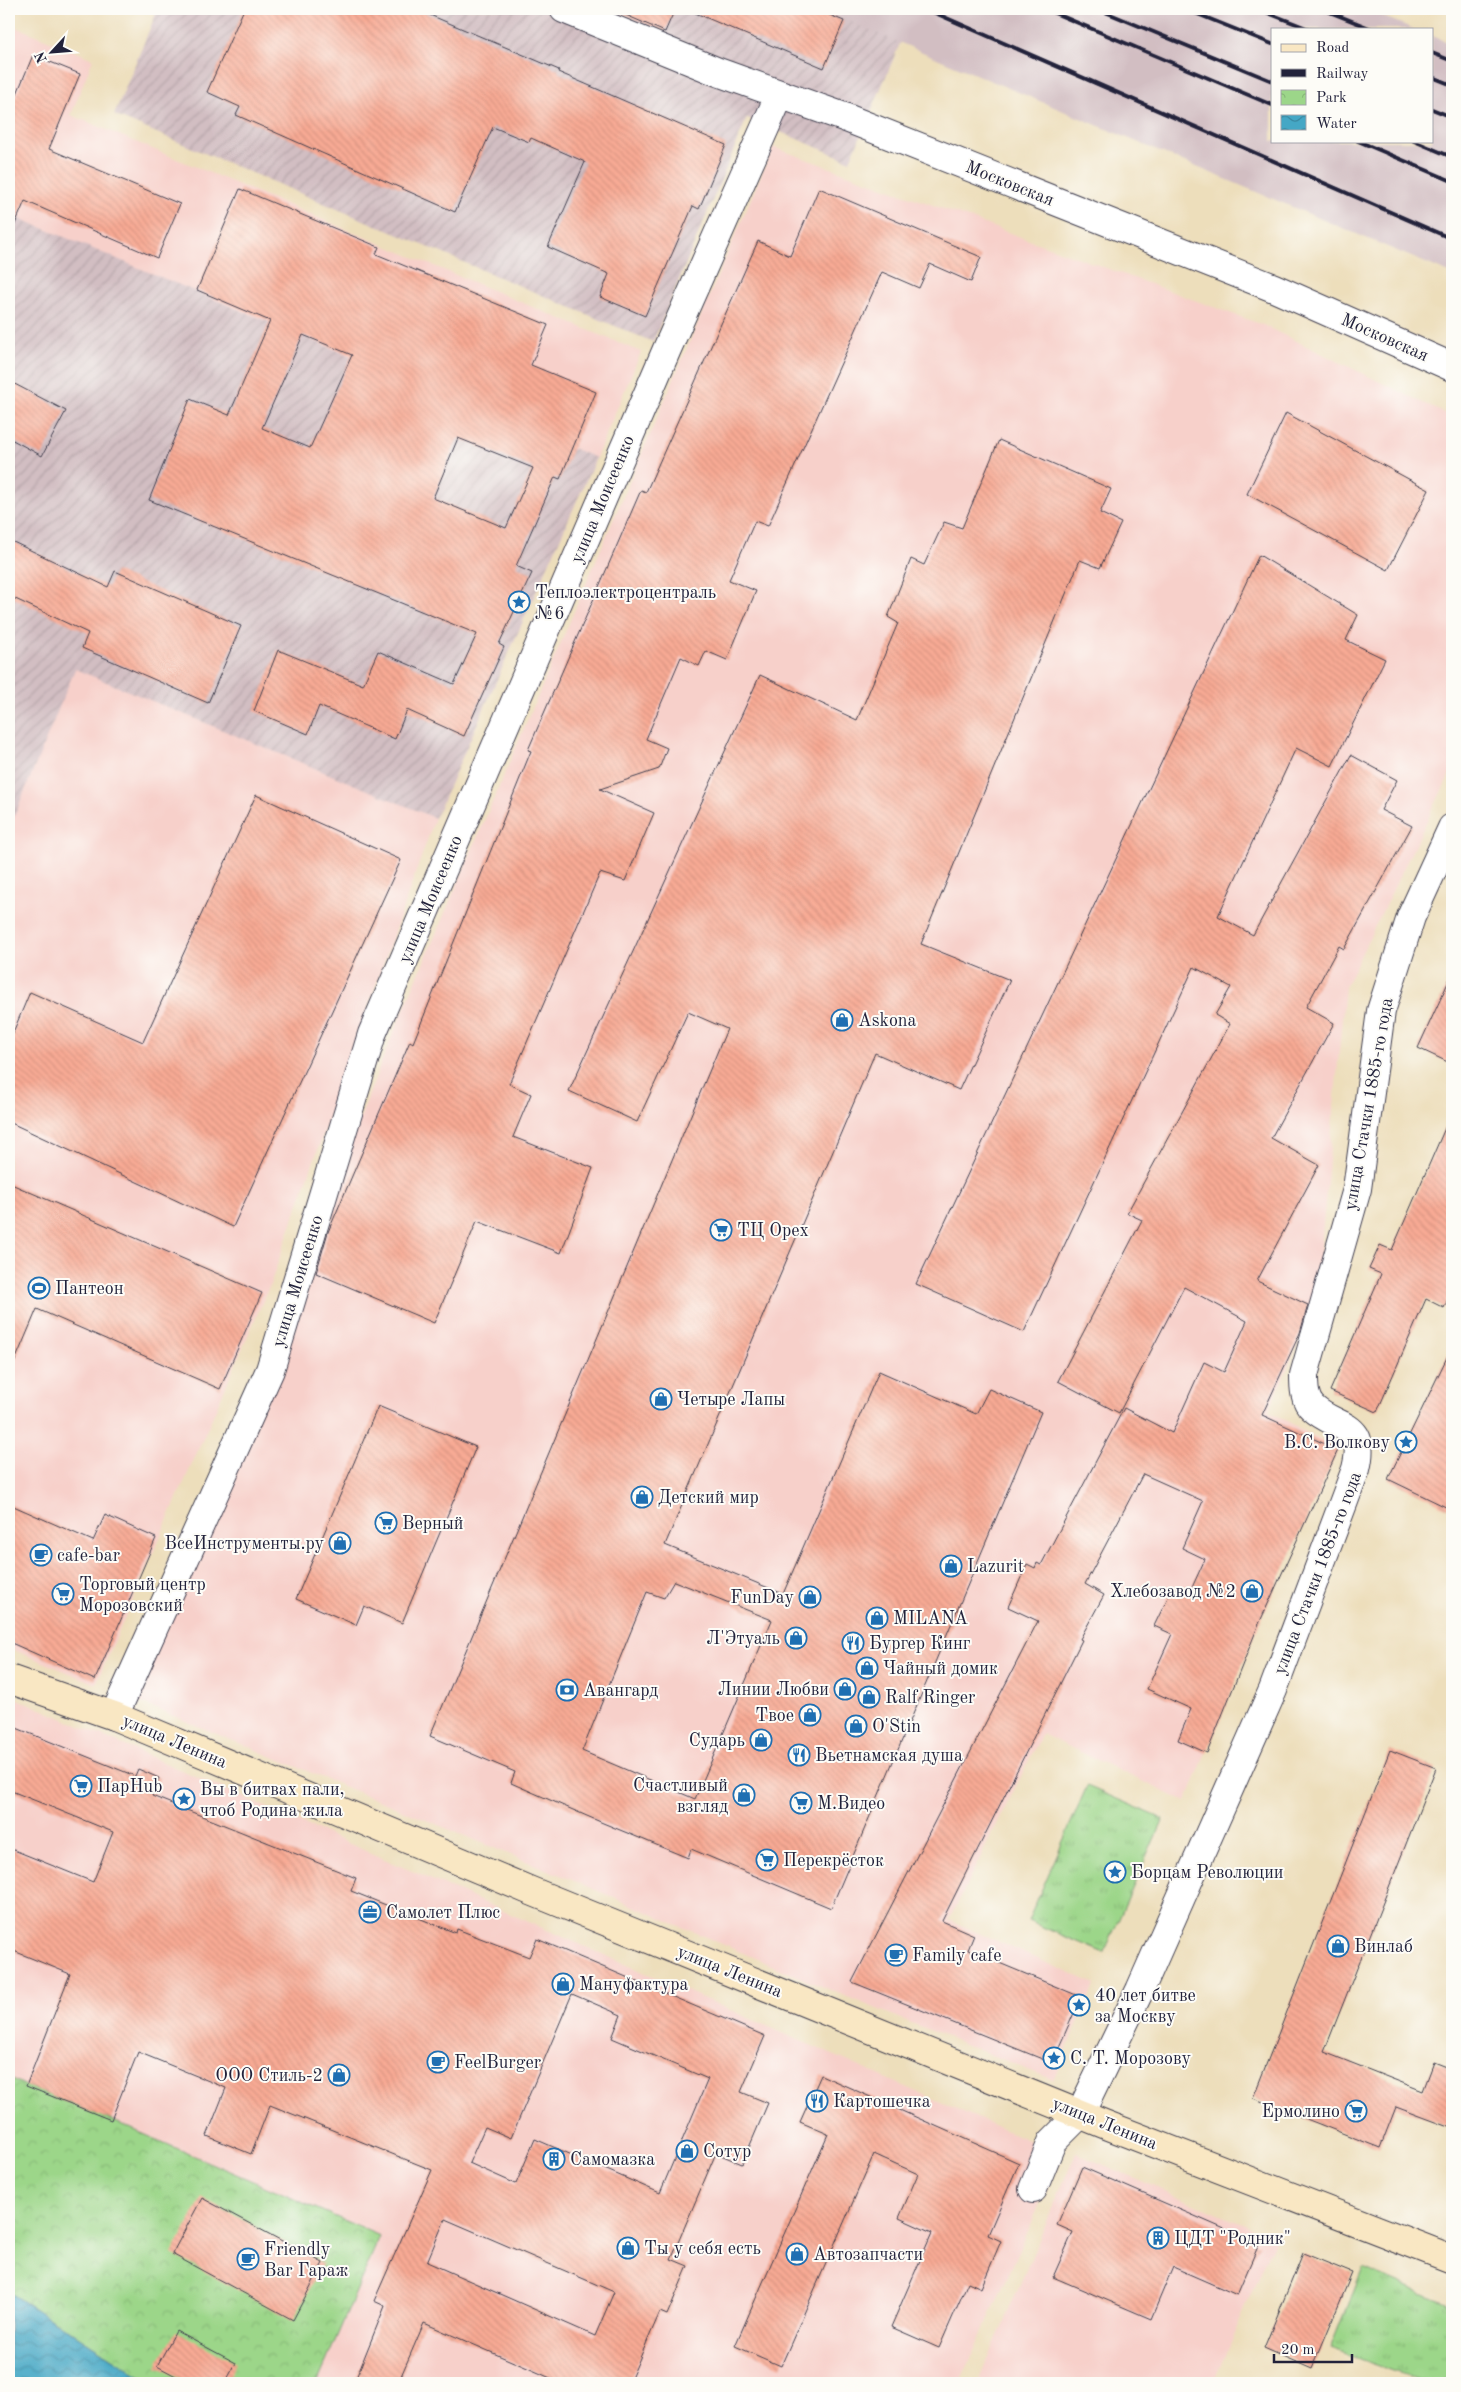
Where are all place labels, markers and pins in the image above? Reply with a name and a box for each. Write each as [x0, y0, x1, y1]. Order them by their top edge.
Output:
place label: Теплоэлектроцентраль №6 [535, 584, 716, 623]
place icon: Теплоэлектроцентраль №6 [507, 590, 531, 614]
shop icon: Askona [830, 1008, 854, 1032]
place label: Askona [858, 1012, 917, 1030]
supermarket icon: ТЦ Орех [709, 1218, 733, 1242]
place label: ТЦ Орех [737, 1222, 809, 1240]
sports icon: Пантеон [27, 1276, 51, 1300]
place label: Пантеон [55, 1280, 124, 1298]
shop icon: Четыре Лапы [649, 1387, 673, 1411]
place label: Четыре Лапы [677, 1391, 785, 1409]
place icon: В.С. Волкову [1394, 1430, 1418, 1454]
place label: В.С. Волкову [1284, 1434, 1390, 1452]
shop icon: Детский мир [630, 1485, 654, 1509]
place label: Детский мир [658, 1489, 759, 1507]
supermarket icon: Верный [374, 1511, 398, 1535]
place label: Верный [402, 1515, 463, 1533]
shop icon: ВсеИнструменты.ру [328, 1531, 352, 1555]
place label: ВсеИнструменты.ру [165, 1535, 324, 1553]
cafe icon: cafe-bar [29, 1543, 53, 1567]
place label: cafe-bar [57, 1547, 121, 1565]
shop icon: Lazurit [939, 1554, 963, 1578]
place label: Lazurit [967, 1558, 1024, 1576]
place label: Торговый центр Морозовский [79, 1576, 206, 1615]
shop icon: Хлебозавод №2 [1240, 1579, 1264, 1603]
supermarket icon: Торговый центр Морозовский [51, 1582, 75, 1606]
place label: Хлебозавод №2 [1110, 1583, 1236, 1601]
shop icon: FunDay [798, 1585, 822, 1609]
place label: FunDay [730, 1589, 794, 1607]
shop icon: MILANA [865, 1606, 889, 1630]
place label: MILANA [893, 1610, 968, 1628]
shop icon: Л'Этуаль [784, 1626, 808, 1650]
place label: Л'Этуаль [706, 1630, 780, 1648]
restaurant icon: Бургер Кинг [841, 1631, 865, 1655]
place label: Бургер Кинг [869, 1635, 971, 1653]
shop icon: Чайный домик [855, 1656, 879, 1680]
place label: Чайный домик [883, 1660, 998, 1678]
shop icon: Линии Любви [833, 1677, 857, 1701]
bank icon: Авангард [555, 1678, 579, 1702]
place label: Линии Любви [718, 1681, 829, 1699]
place label: Авангард [583, 1682, 658, 1700]
shop icon: Ralf Ringer [857, 1685, 881, 1709]
place label: Ralf Ringer [885, 1689, 976, 1707]
shop icon: Твое [798, 1703, 822, 1727]
place label: Твое [755, 1707, 794, 1725]
shop icon: O'Stin [844, 1714, 868, 1738]
place label: O'Stin [872, 1718, 921, 1736]
shop icon: Сударь [749, 1728, 773, 1752]
place label: Сударь [689, 1732, 745, 1750]
restaurant icon: Вьетнамская душа [787, 1743, 811, 1767]
place label: Вьетнамская душа [815, 1747, 963, 1765]
supermarket icon: ПарHub [69, 1774, 93, 1798]
place label: Счастливый взгляд [633, 1777, 728, 1816]
place label: ПарHub [97, 1778, 162, 1796]
place label: Вы в битвах пали, чтоб Родина жила [200, 1781, 345, 1820]
shop icon: Счастливый взгляд [732, 1783, 756, 1807]
place icon: Вы в битвах пали, чтоб Родина жила [172, 1787, 196, 1811]
supermarket icon: М.Видео [789, 1791, 813, 1815]
place label: М.Видео [817, 1795, 885, 1813]
supermarket icon: Перекрёсток [755, 1848, 779, 1872]
place label: Перекрёсток [783, 1852, 884, 1870]
place icon: Борцам Революции [1103, 1860, 1127, 1884]
place label: Борцам Революции [1131, 1864, 1284, 1882]
office icon: Самолет Плюс [358, 1900, 382, 1924]
place label: Самолет Плюс [386, 1904, 500, 1922]
shop icon: Винлаб [1326, 1934, 1350, 1958]
place label: Винлаб [1354, 1938, 1413, 1956]
cafe icon: Family cafe [884, 1943, 908, 1967]
place label: Family cafe [912, 1947, 1001, 1965]
shop icon: Мануфактура [551, 1972, 575, 1996]
place label: Мануфактура [579, 1976, 689, 1995]
place label: 40 лет битве за Москву [1095, 1987, 1196, 2026]
place icon: 40 лет битве за Москву [1067, 1993, 1091, 2017]
place icon: С. Т. Морозову [1042, 2046, 1066, 2070]
cafe icon: FeelBurger [426, 2050, 450, 2074]
place label: С. Т. Морозову [1070, 2050, 1192, 2068]
place label: FeelBurger [454, 2054, 542, 2072]
shop icon: ООО Стиль-2 [327, 2063, 351, 2087]
place label: ООО Стиль-2 [215, 2067, 323, 2085]
restaurant icon: Картошечка [805, 2089, 829, 2113]
place label: Картошечка [833, 2093, 931, 2111]
supermarket icon: Ермолино [1344, 2099, 1368, 2123]
place label: Ермолино [1261, 2103, 1340, 2121]
shop icon: Сотур [675, 2139, 699, 2163]
place label: Сотур [703, 2143, 751, 2161]
building icon: Самомазка [542, 2147, 566, 2171]
place label: Самомазка [570, 2151, 655, 2169]
building icon: ЦДТ "Родник" [1146, 2226, 1170, 2250]
place label: ЦДТ "Родник" [1174, 2230, 1291, 2248]
shop icon: Ты у себя есть [616, 2236, 640, 2260]
place label: Ты у себя есть [644, 2240, 761, 2258]
place label: Friendly Bar Гараж [264, 2241, 349, 2280]
shop icon: Автозапчасти [785, 2242, 809, 2266]
place label: Автозапчасти [813, 2246, 923, 2264]
cafe icon: Friendly Bar Гараж [236, 2247, 260, 2271]

